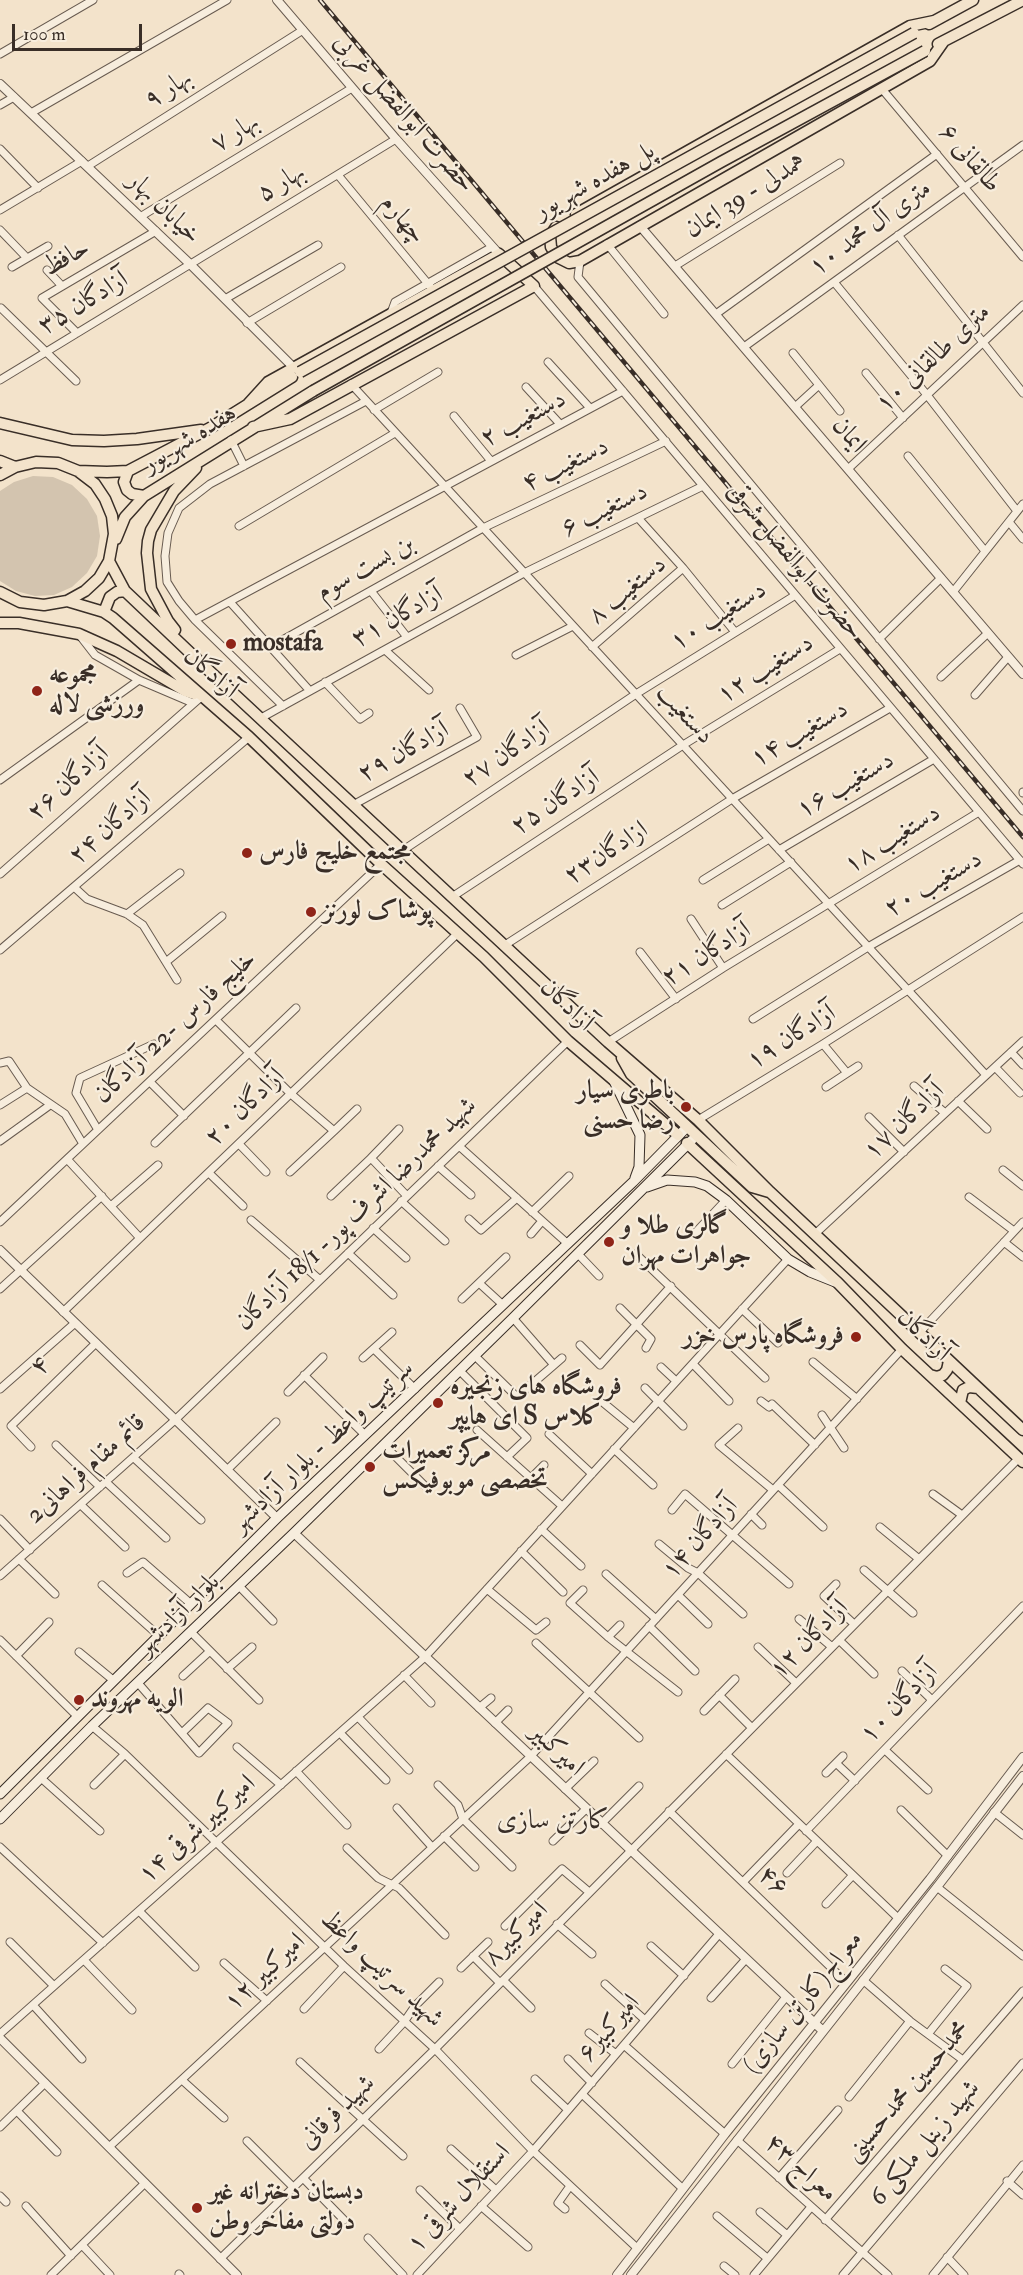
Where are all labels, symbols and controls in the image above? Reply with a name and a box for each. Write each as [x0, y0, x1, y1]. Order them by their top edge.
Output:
scale bar [15, 12, 146, 50]
text: 100 m [23, 23, 66, 46]
street label: حضرت ابوالفضل غربی [325, 28, 481, 200]
street label: بهار ۹ [139, 63, 199, 117]
street label: بهار ۷ [206, 108, 266, 160]
street label: طالقانی ۶ [931, 118, 1007, 200]
street label: پل هفده شهریور [529, 136, 661, 228]
street label: همدلی - 39 ایمان [680, 148, 812, 246]
street label: بهار ۵ [252, 158, 312, 210]
street label: خیابان بهار [120, 166, 206, 252]
street label: ۱۰ متری آل محمد [804, 174, 938, 284]
street label: چهارم [372, 189, 432, 251]
street label: حافظ [38, 233, 96, 285]
street label: آزادگان ۳۵ [33, 265, 135, 343]
street label: ۱۰ متری طالقانی [870, 298, 998, 420]
street label: دستغیب ۲ [476, 385, 572, 455]
street label: هفده شهریور [137, 399, 243, 481]
street label: ایمان [824, 411, 872, 461]
street label: دستغیب ۴ [518, 432, 614, 500]
street label: دستغیب ۶ [557, 477, 653, 545]
street label: حضرت ابوالفضل شرقی [719, 477, 869, 647]
street label: بن بست سوم [312, 529, 420, 609]
street label: دستغیب ۸ [582, 550, 674, 632]
street label: دستغیب ۱۰ [665, 575, 773, 659]
street label: ۳۱ آزادگان [347, 580, 449, 656]
place label: mostafa [243, 628, 323, 660]
street label: دستغیب ۱۲ [712, 628, 820, 712]
marker: mostafa [224, 637, 238, 651]
street label: آزادگان [176, 641, 244, 707]
place label: مجموعه ورزشی لاله [49, 660, 144, 722]
street label: دستغیب [648, 678, 720, 752]
marker: مجموعه ورزشی لاله [30, 684, 44, 698]
street label: دستغیب ۱۴ [746, 695, 854, 775]
street label: ۲۷ آزادگان [457, 714, 557, 796]
street label: ۲۹ آزادگان [353, 715, 455, 791]
street label: ۲۶ آزادگان [22, 739, 116, 829]
street label: دستغیب ۱۶ [792, 746, 900, 826]
street label: ۲۵ آزادگان [506, 763, 606, 843]
street label: ۲۴ آزادگان [63, 784, 159, 872]
street label: دستغیب ۱۸ [839, 798, 947, 882]
street label: ۲۳ازادگان [559, 815, 655, 893]
place label: مجتمع خلیج فارس [259, 837, 410, 869]
street label: دستغیب ۲۰ [880, 845, 988, 925]
marker: مجتمع خلیج فارس [240, 846, 254, 860]
place label: پوشاک لورنز [323, 896, 433, 928]
marker: پوشاک لورنز [304, 905, 318, 919]
street label: ۲۱ آزادگان [657, 915, 757, 995]
street label: خلیج فارس -22 آزادگان [88, 945, 264, 1111]
street label: آزادگان [532, 973, 600, 1039]
street label: ۱۹ آزادگان [742, 998, 842, 1078]
street label: ۲۰ آزادگان [199, 1062, 293, 1154]
place label: باطری سیار رضا حسنی [577, 1076, 674, 1138]
street label: ۱۷ آزادگان [858, 1077, 952, 1167]
street label: شهید محمدرضا اشرف پور- 18/1 آزادگان [230, 1092, 484, 1338]
marker: باطری سیار رضا حسنی [679, 1100, 693, 1114]
place label: گالری طلا و جواهرات مهران [621, 1211, 752, 1272]
marker: گالری طلا و جواهرات مهران [602, 1235, 616, 1249]
street label: آزادگان [889, 1303, 957, 1369]
place label: فروشگاه پارس خزر [683, 1321, 844, 1353]
marker: فروشگاه پارس خزر [849, 1330, 863, 1344]
street label: ۴ [25, 1350, 57, 1384]
street label: سرتیپ واعظ - بلوار آزادشهر [225, 1354, 421, 1540]
place label: فروشگاه های زنجیره ای هایپر S کلاس [450, 1372, 622, 1434]
marker: فروشگاه های زنجیره ای هایپر S کلاس [431, 1396, 445, 1410]
street label: 2قائم مقام فراهانی [21, 1408, 153, 1532]
place label: مرکز تعمیرات تخصصی موبوفیکس [382, 1436, 548, 1498]
marker: مرکز تعمیرات تخصصی موبوفیکس [363, 1460, 377, 1474]
street label: ۱۴ آزادگان [656, 1492, 746, 1586]
street label: بلوار آزادشهر [131, 1567, 227, 1663]
street label: ۱۲ آزادگان [764, 1594, 856, 1686]
street label: ۱۰ آزادگان [854, 1657, 946, 1751]
place label: الویه مهروند [91, 1684, 184, 1716]
marker: الویه مهروند [72, 1693, 86, 1707]
street label: امیرکبیر [522, 1718, 590, 1784]
street label: ۱۴ امیرکبیر شرقی [133, 1769, 263, 1891]
district label: کارتن سازی [497, 1806, 609, 1838]
street label: ۴۶ [750, 1860, 794, 1904]
street label: امیرکبیر۸ [478, 1896, 556, 1974]
street label: شهید سرتیپ واعظ [313, 1905, 449, 2035]
street label: معراج(کارتن سازی) [737, 1925, 871, 2081]
street label: امیرکبیر ۱۲ [219, 1928, 313, 2018]
street label: امیرکبیر۶ [572, 1989, 648, 2069]
street label: محمدحسین محمدحسینی [838, 2015, 978, 2169]
street label: شهید فرقانی [293, 2069, 383, 2157]
street label: 6 شهید زینل ملکی [864, 2074, 988, 2214]
street label: معراج ۴۳ [757, 2128, 843, 2210]
street label: استقلال شرقی ۱ [401, 2138, 519, 2260]
place label: دبستان دخترانه غیر دولتی مفاخر وطن [209, 2177, 364, 2238]
marker: دبستان دخترانه غیر دولتی مفاخر وطن [190, 2201, 204, 2215]

